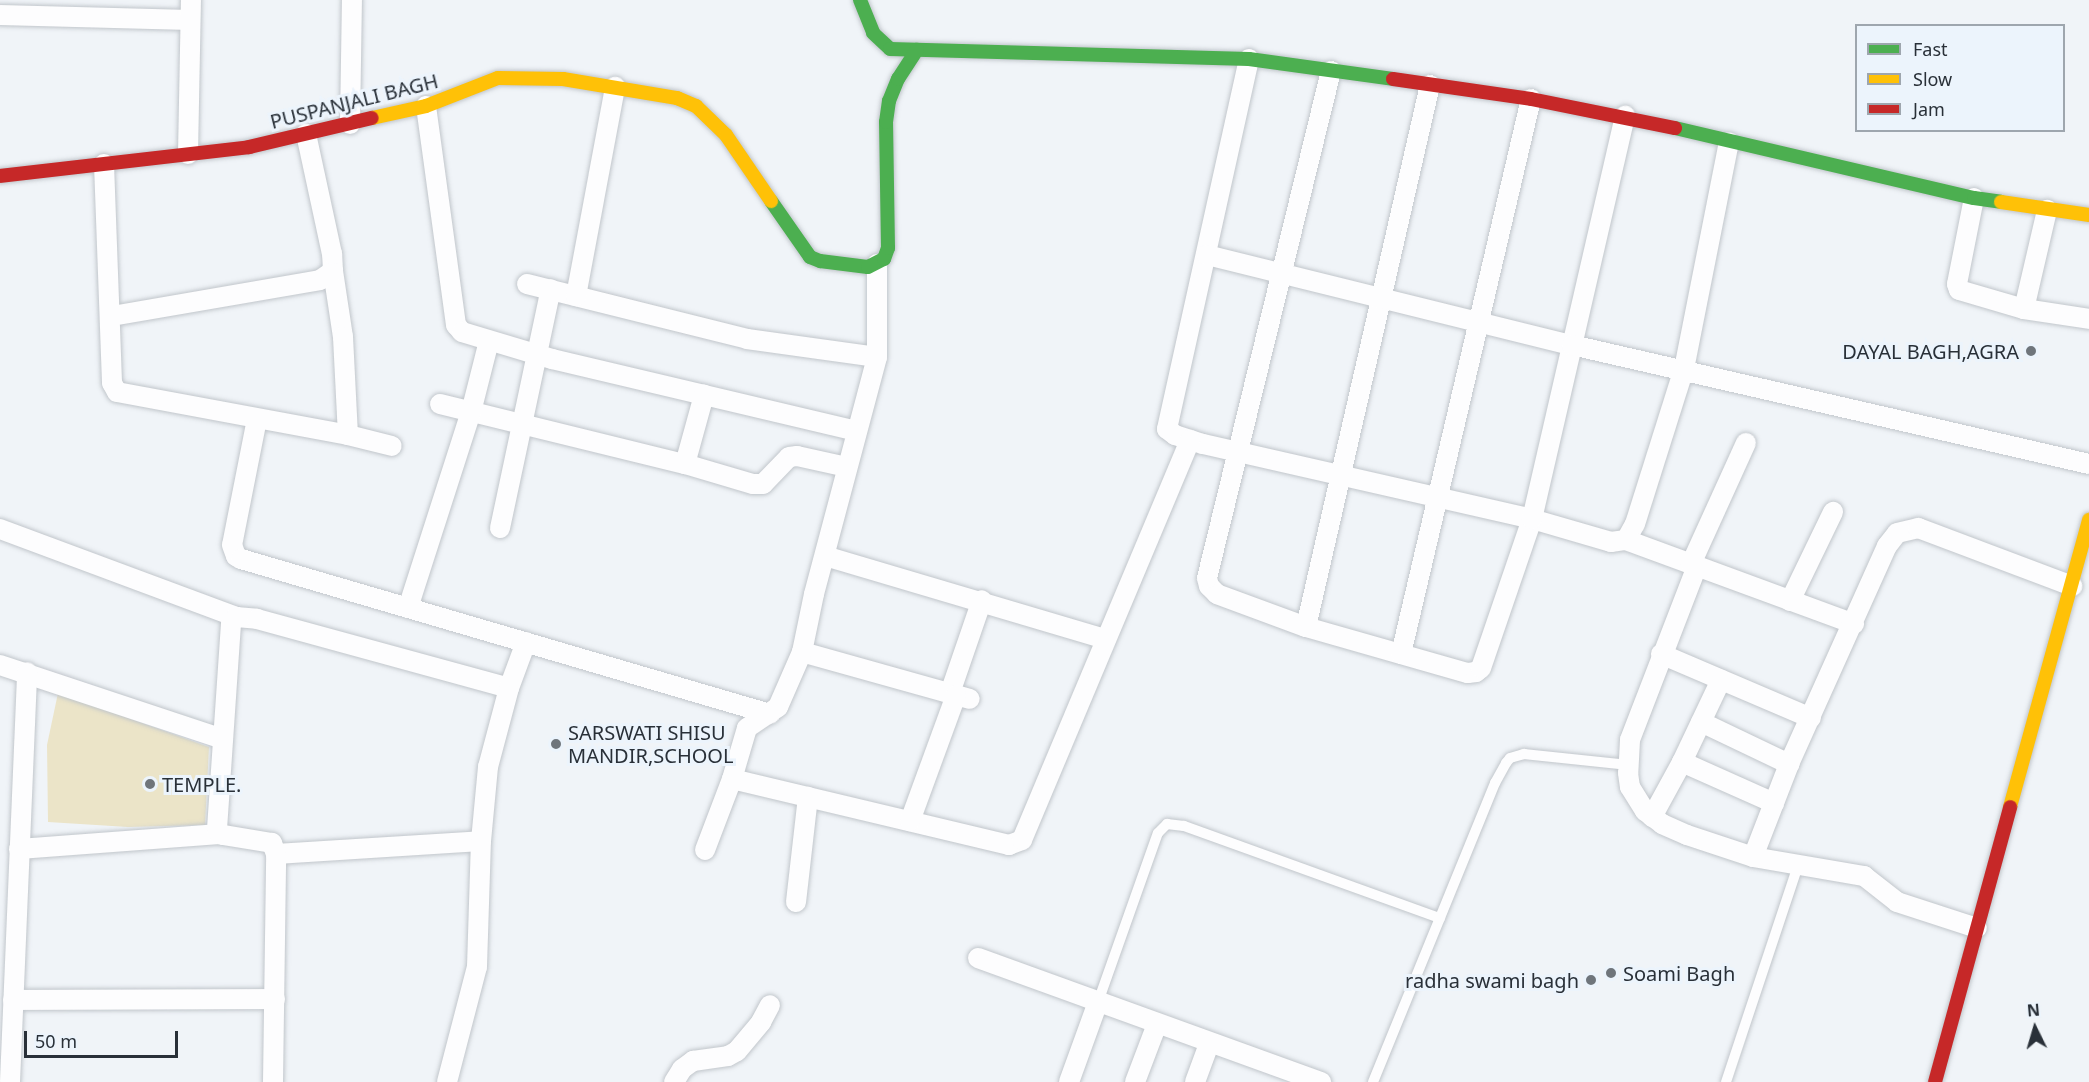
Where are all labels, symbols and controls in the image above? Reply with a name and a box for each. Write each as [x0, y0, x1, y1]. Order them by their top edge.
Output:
legend [1855, 24, 2065, 132]
text: Fast [1913, 37, 1948, 61]
text: Slow [1913, 67, 1952, 91]
street label: PUSPANJALI BAGH [268, 69, 440, 133]
text: Jam [1913, 97, 1945, 121]
place label: DAYAL BAGH,AGRA [1842, 339, 2019, 363]
marker: DAYAL BAGH,AGRA [2024, 344, 2038, 358]
place label: SARSWATI SHISU MANDIR,SCHOOL [568, 720, 733, 767]
marker: SARSWATI SHISU MANDIR,SCHOOL [549, 737, 563, 751]
place label: TEMPLE. [162, 772, 241, 796]
marker: TEMPLE. [143, 777, 157, 791]
place label: Soami Bagh [1623, 961, 1735, 985]
marker: Soami Bagh [1604, 966, 1618, 980]
place label: radha swami bagh [1405, 968, 1579, 992]
marker: radha swami bagh [1584, 973, 1598, 987]
north arrow [2005, 998, 2065, 1058]
text: N [2026, 999, 2041, 1022]
scale bar [27, 1019, 182, 1057]
text: 50 m [35, 1029, 77, 1053]

